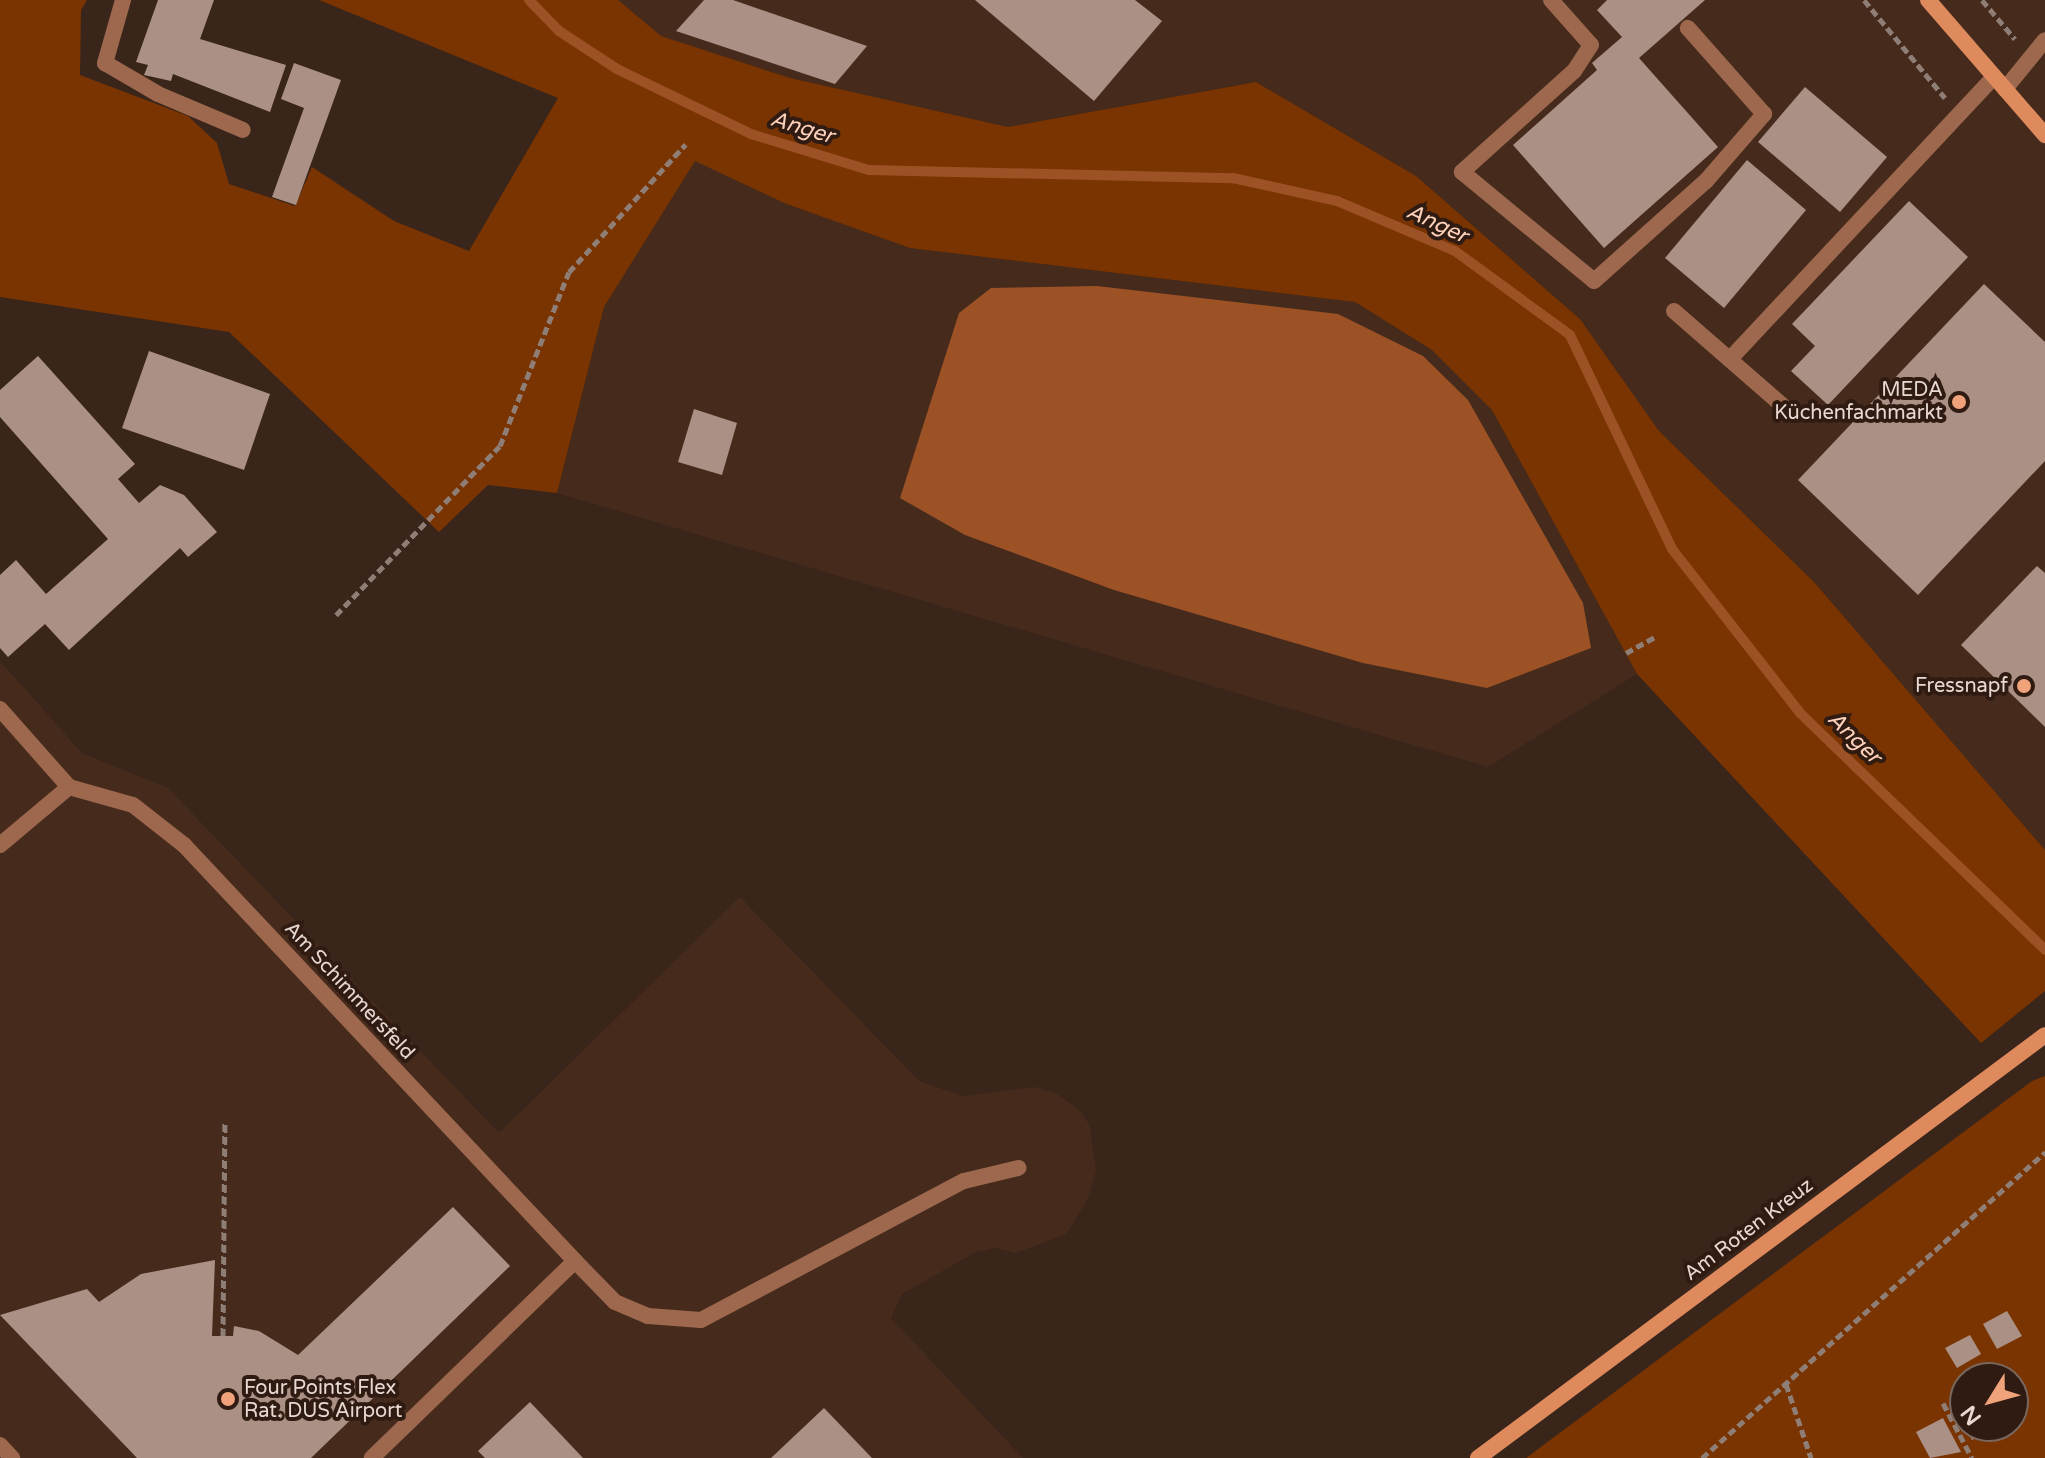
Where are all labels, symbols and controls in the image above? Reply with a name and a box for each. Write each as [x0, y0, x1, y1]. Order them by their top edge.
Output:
water label: Anger [767, 106, 837, 150]
water label: Anger [1402, 198, 1472, 250]
place label: MEDA Küchenfachmarkt [1774, 378, 1943, 425]
marker: MEDA Küchenfachmarkt [1950, 393, 1968, 411]
place label: Fressnapf [1915, 674, 2008, 698]
marker: Fressnapf [2015, 677, 2033, 695]
water label: Anger [1822, 706, 1886, 770]
street label: Am Schimmersfeld [279, 917, 419, 1065]
street label: Am Roten Kreuz [1680, 1174, 1818, 1286]
north arrow [1949, 1362, 2029, 1442]
place label: Four Points Flex Rat. DUS Airport [244, 1376, 402, 1423]
marker: Four Points Flex Rat. DUS Airport [219, 1390, 237, 1408]
text: N [1956, 1400, 1987, 1430]

